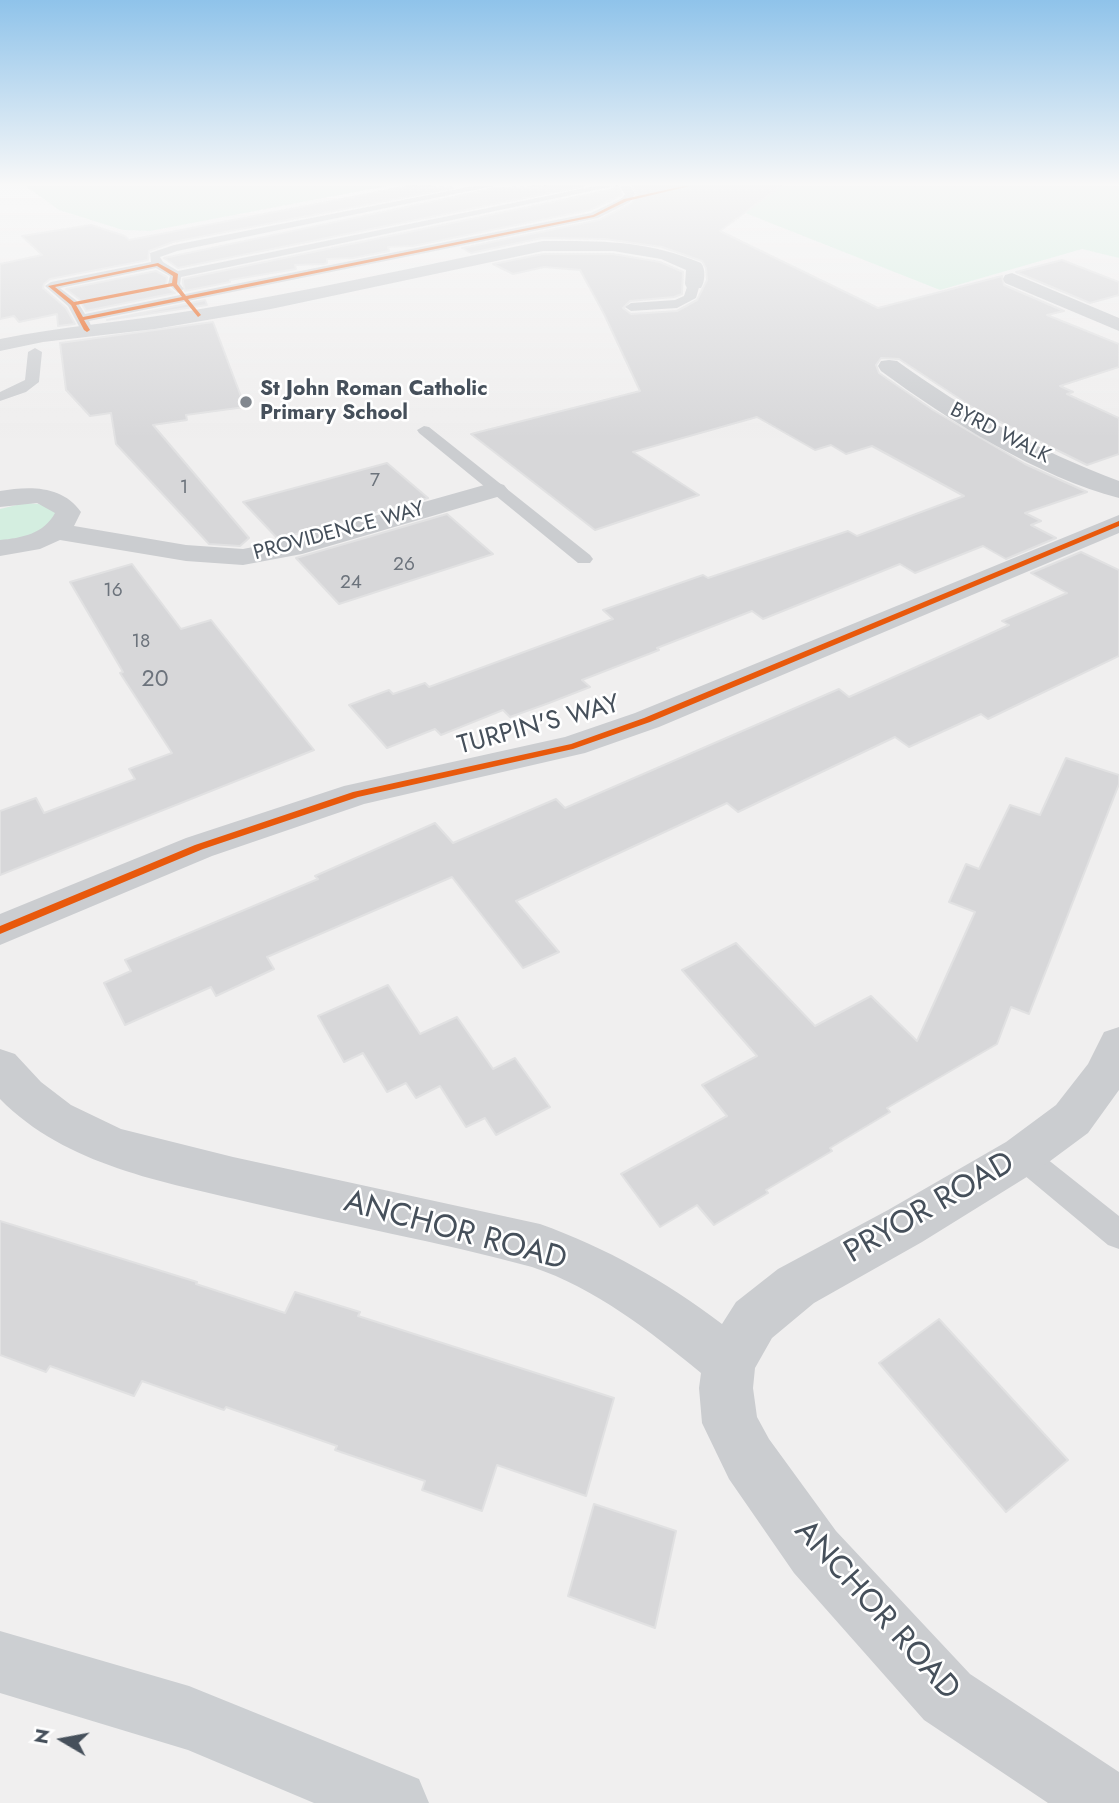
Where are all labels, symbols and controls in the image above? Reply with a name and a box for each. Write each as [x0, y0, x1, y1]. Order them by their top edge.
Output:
place label: St John Roman Catholic Primary School [260, 377, 488, 427]
marker: St John Roman Catholic Primary School [238, 394, 254, 410]
street label: BYRD WALK [946, 398, 1054, 470]
house number: 7 [370, 470, 380, 492]
house number: 1 [180, 477, 188, 499]
street label: PROVIDENCE WAY [251, 497, 427, 567]
house number: 26 [393, 554, 415, 576]
house number: 24 [340, 572, 362, 594]
house number: 16 [103, 580, 123, 602]
house number: 18 [132, 631, 150, 653]
house number: 20 [142, 666, 168, 694]
street label: TURPIN'S WAY [455, 689, 623, 763]
street label: PRYOR ROAD [838, 1145, 1022, 1273]
street label: ANCHOR ROAD [340, 1184, 570, 1280]
street label: ANCHOR ROAD [785, 1513, 967, 1709]
north arrow [28, 1705, 98, 1775]
text: N [27, 1726, 56, 1746]

